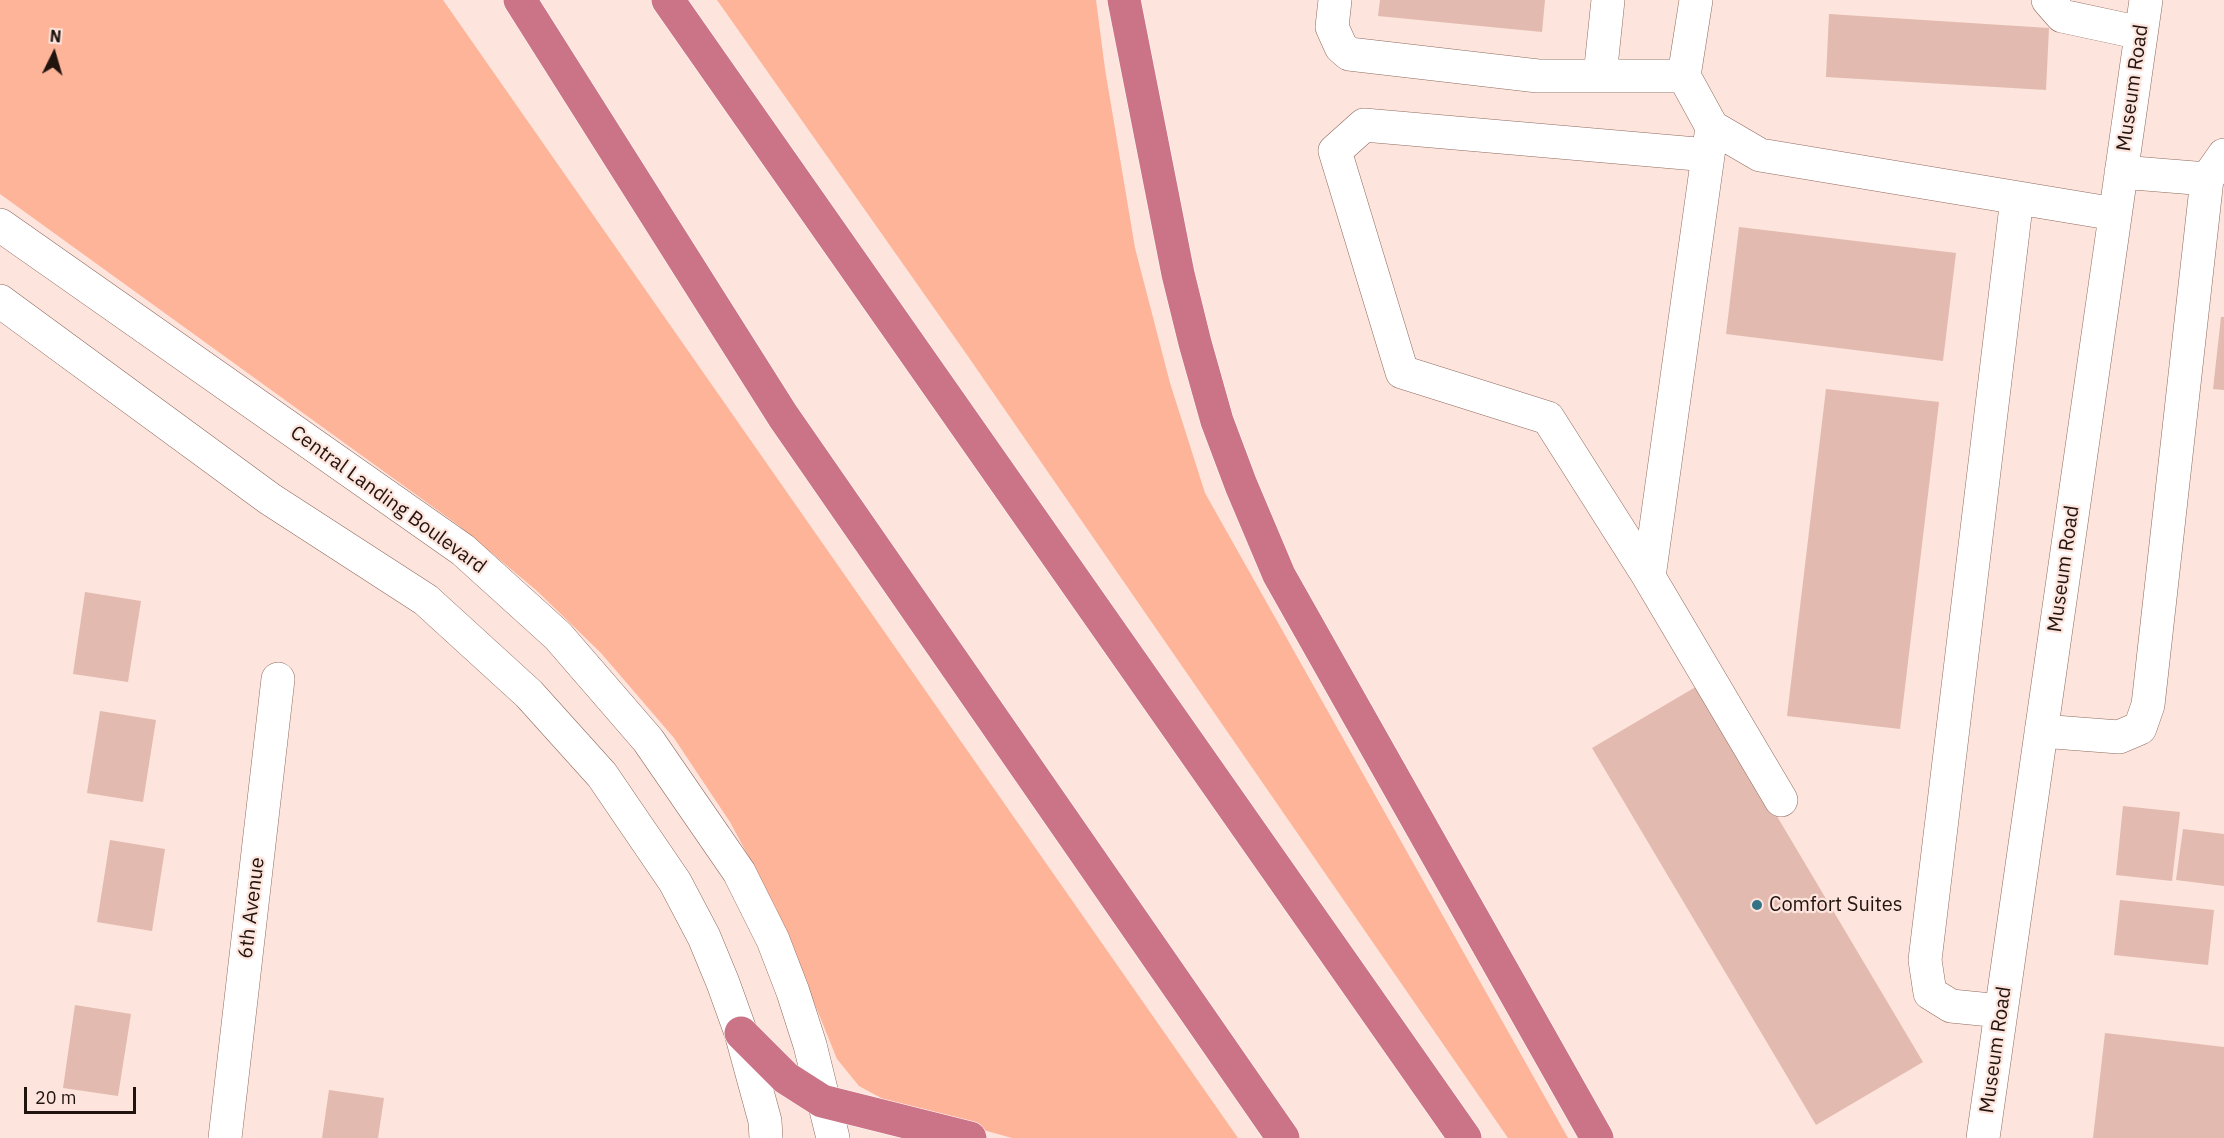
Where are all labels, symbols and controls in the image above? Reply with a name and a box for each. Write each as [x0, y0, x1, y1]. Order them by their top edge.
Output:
street label: Museum Road [2112, 23, 2154, 153]
north arrow [24, 24, 84, 84]
text: N [49, 26, 62, 47]
street label: Central Landing Boulevard [285, 421, 491, 579]
street label: Museum Road [2043, 504, 2085, 634]
street label: 6th Avenue [234, 856, 270, 960]
place label: Comfort Suites [1769, 893, 1902, 917]
marker: Comfort Suites [1750, 898, 1764, 912]
street label: Museum Road [1975, 985, 2017, 1115]
scale bar [27, 1075, 140, 1113]
text: 20 m [35, 1086, 77, 1109]

